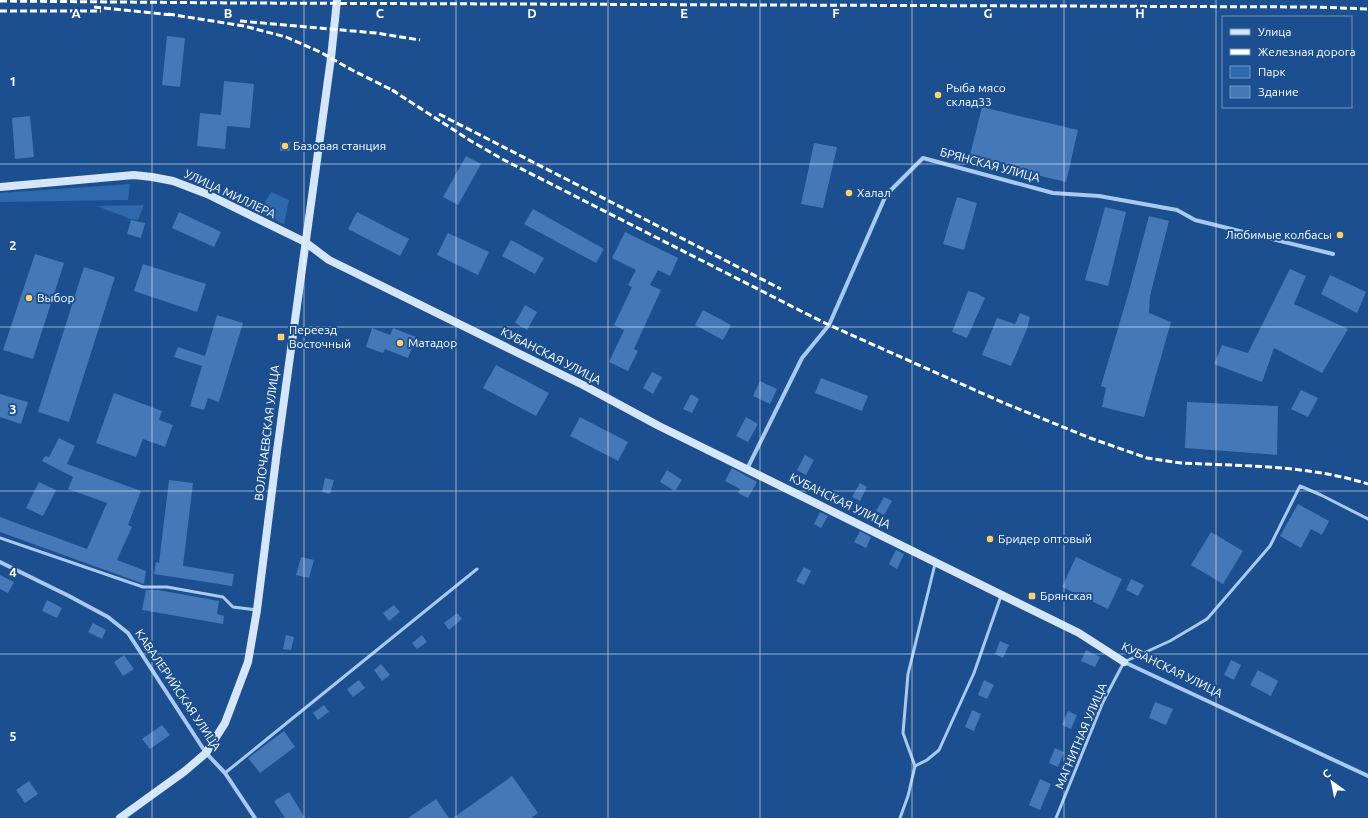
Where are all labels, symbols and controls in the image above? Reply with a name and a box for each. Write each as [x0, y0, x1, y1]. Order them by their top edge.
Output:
text: A [71, 6, 81, 20]
text: B [224, 6, 233, 20]
text: C [376, 6, 385, 20]
text: D [527, 6, 537, 20]
text: E [680, 6, 688, 20]
text: F [832, 6, 840, 20]
text: G [984, 6, 993, 20]
text: H [1135, 6, 1145, 20]
legend [1222, 16, 1352, 108]
text: Улица [1258, 25, 1291, 38]
text: Железная дорога [1258, 45, 1356, 58]
text: Парк [1258, 65, 1286, 78]
text: 1 [9, 74, 17, 88]
place label: Рыба мясо склад33 [946, 81, 1006, 108]
text: Здание [1258, 85, 1299, 98]
marker: Рыба мясо склад33 [933, 90, 943, 100]
place label: Базовая станция [293, 139, 386, 152]
marker: Базовая станция [280, 141, 290, 151]
street label: БРЯНСКАЯ УЛИЦА [939, 145, 1042, 184]
street label: УЛИЦА МИЛЛЕРА [183, 167, 278, 220]
place label: Халал [857, 186, 891, 199]
marker: Халал [844, 188, 854, 198]
place label: Любимые колбасы [1225, 228, 1332, 241]
marker: Любимые колбасы [1335, 230, 1345, 240]
text: 2 [9, 238, 17, 252]
place label: Выбор [37, 291, 75, 304]
marker: Выбор [24, 293, 34, 303]
place label: Переезд Восточный [289, 323, 351, 350]
street label: КУБАНСКАЯ УЛИЦА [499, 325, 604, 387]
marker: Переезд Восточный [276, 332, 286, 342]
place label: Матадор [408, 336, 457, 349]
marker: Матадор [395, 338, 405, 348]
street label: ВОЛОЧАЕВСКАЯ УЛИЦА [252, 364, 281, 502]
text: 3 [9, 402, 17, 416]
street label: КУБАНСКАЯ УЛИЦА [788, 470, 893, 531]
place label: Бридер оптовый [998, 532, 1092, 545]
marker: Бридер оптовый [985, 534, 995, 544]
text: 4 [9, 565, 17, 579]
place label: Брянская [1040, 589, 1092, 602]
marker: Брянская [1027, 591, 1037, 601]
street label: КАВАЛЕРИЙСКАЯ УЛИЦА [133, 627, 224, 753]
street label: КУБАНСКАЯ УЛИЦА [1120, 639, 1225, 700]
street label: МАГНИТНАЯ УЛИЦА [1052, 681, 1109, 791]
text: 5 [9, 729, 17, 743]
north arrow [1312, 762, 1352, 802]
text: С [1320, 767, 1333, 781]

